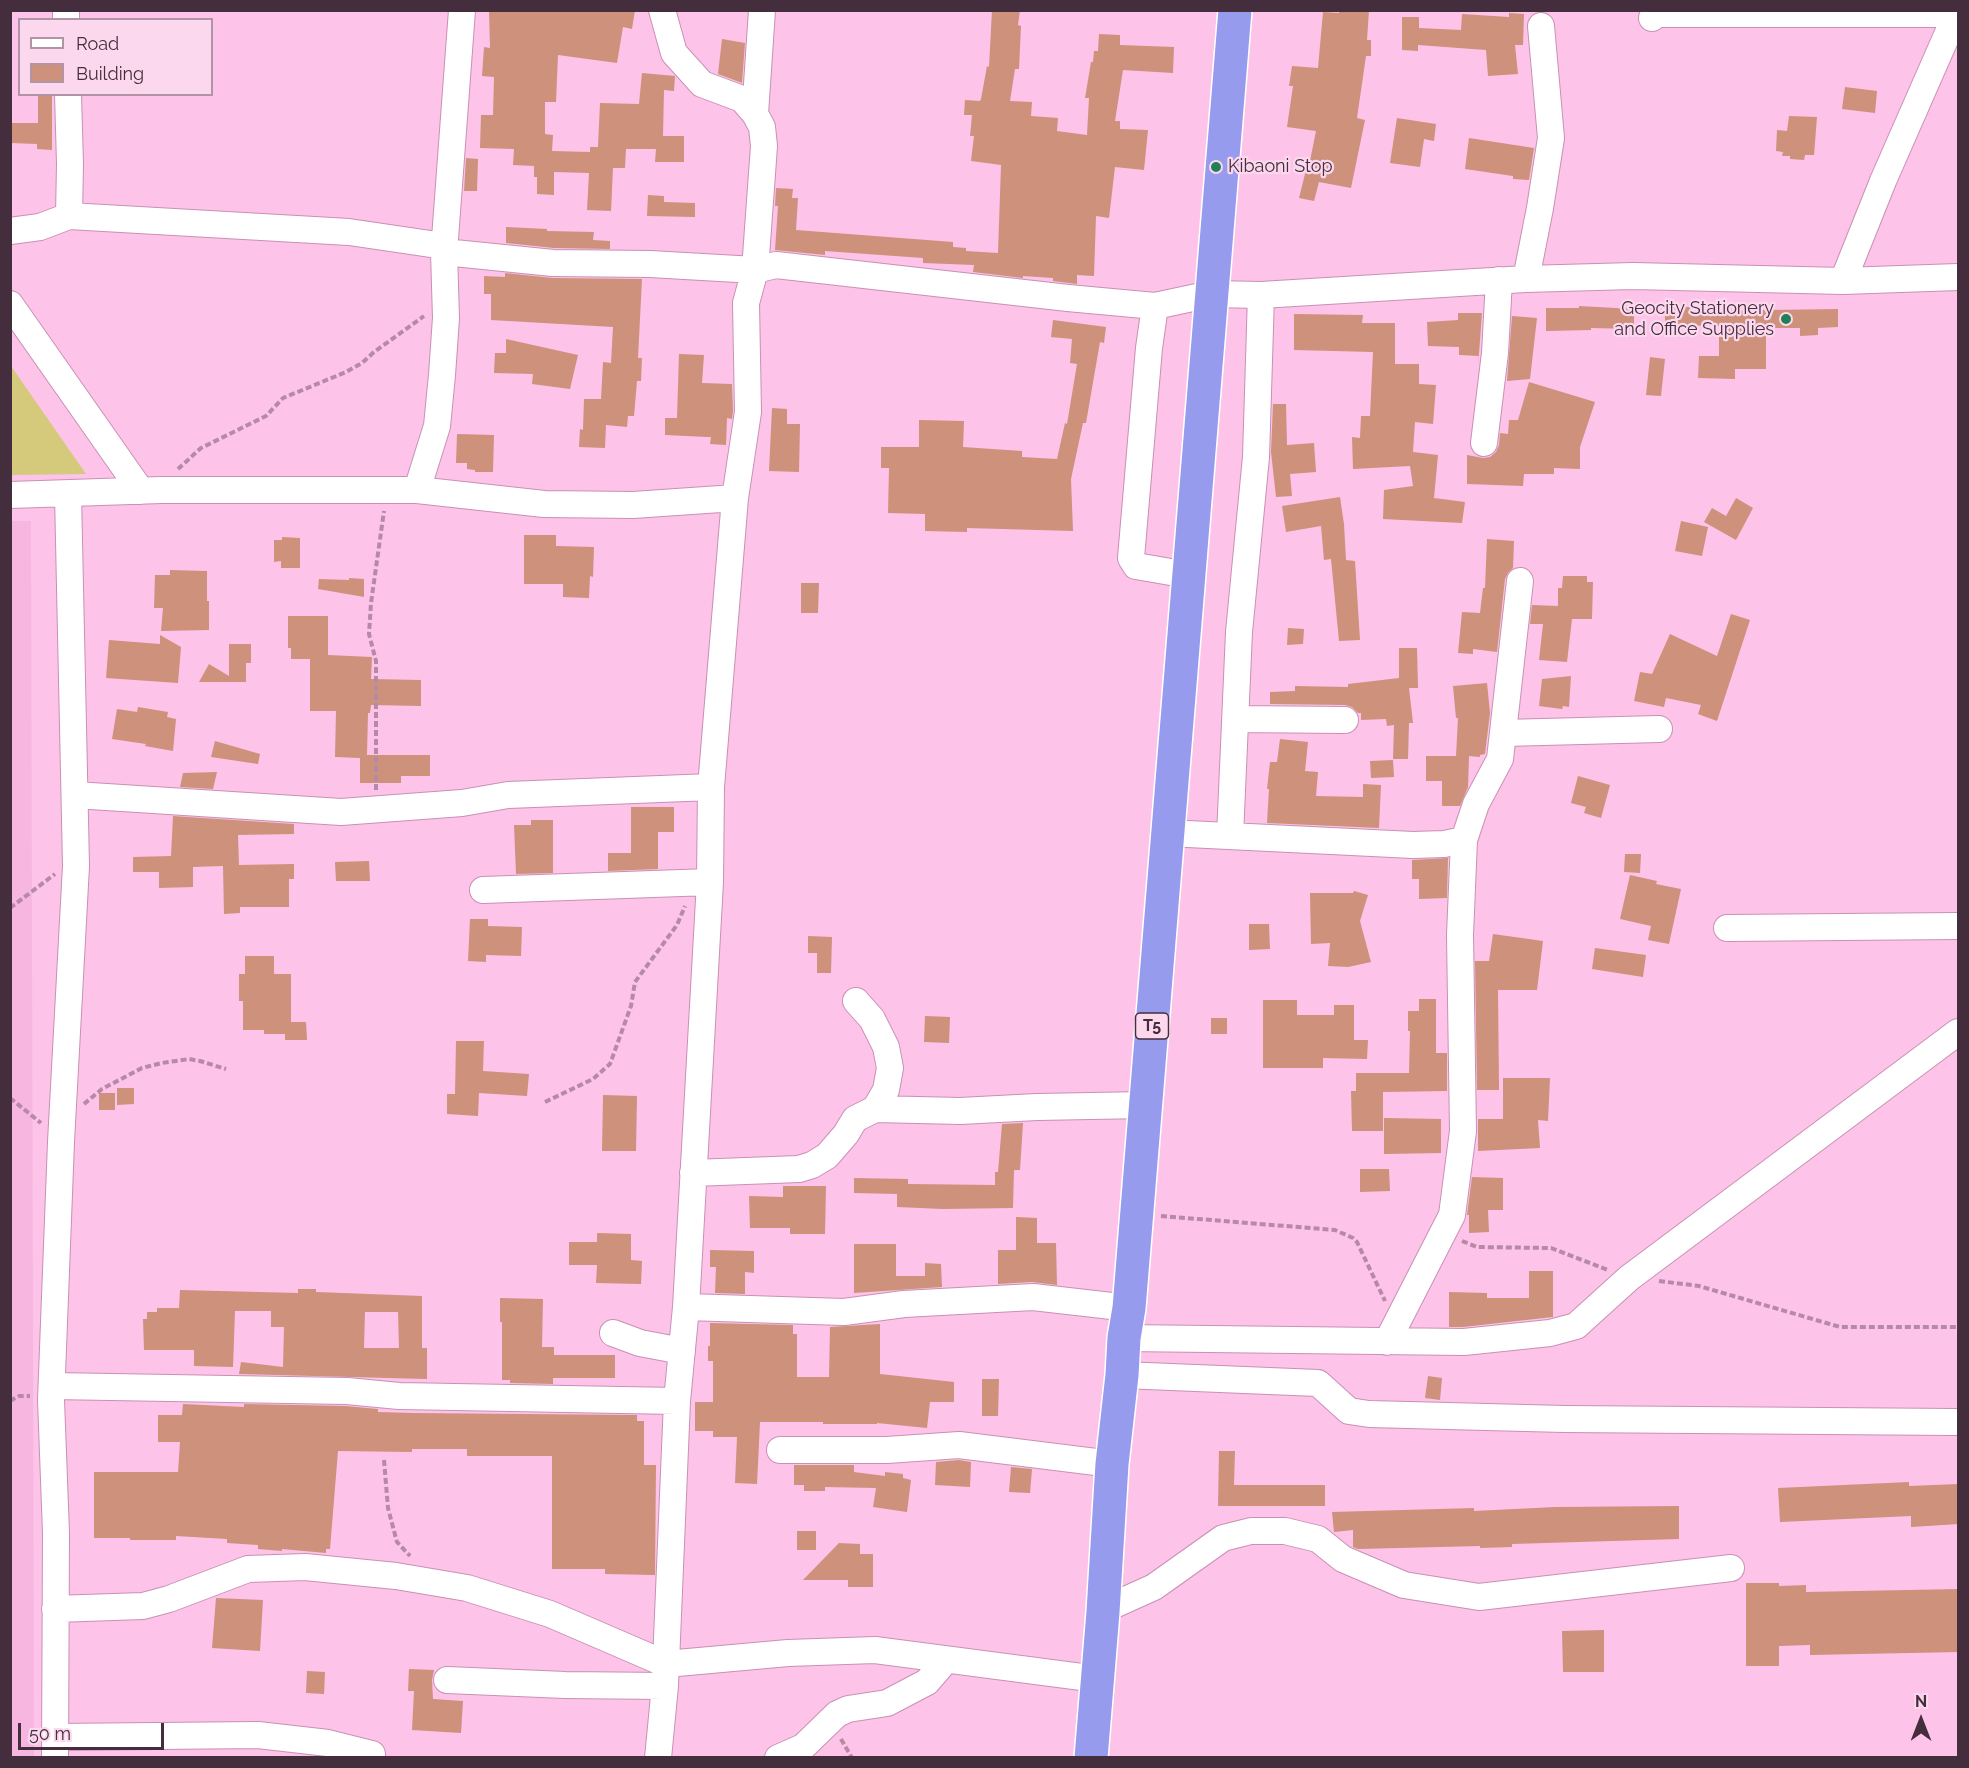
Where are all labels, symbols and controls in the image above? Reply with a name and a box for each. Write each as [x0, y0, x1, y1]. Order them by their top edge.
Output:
legend [18, 18, 213, 96]
text: Road [76, 33, 119, 54]
text: Building [76, 63, 144, 84]
place label: Kibaoni Stop [1228, 156, 1333, 178]
marker: Kibaoni Stop [1209, 160, 1223, 174]
place label: Geocity Stationery and Office Supplies [1614, 298, 1774, 340]
marker: Geocity Stationery and Office Supplies [1779, 312, 1793, 326]
road number: T5 [1136, 1013, 1168, 1039]
north arrow [1891, 1690, 1951, 1750]
text: N [1915, 1692, 1927, 1711]
scale bar [21, 1711, 166, 1749]
text: 50 m [29, 1723, 71, 1744]

